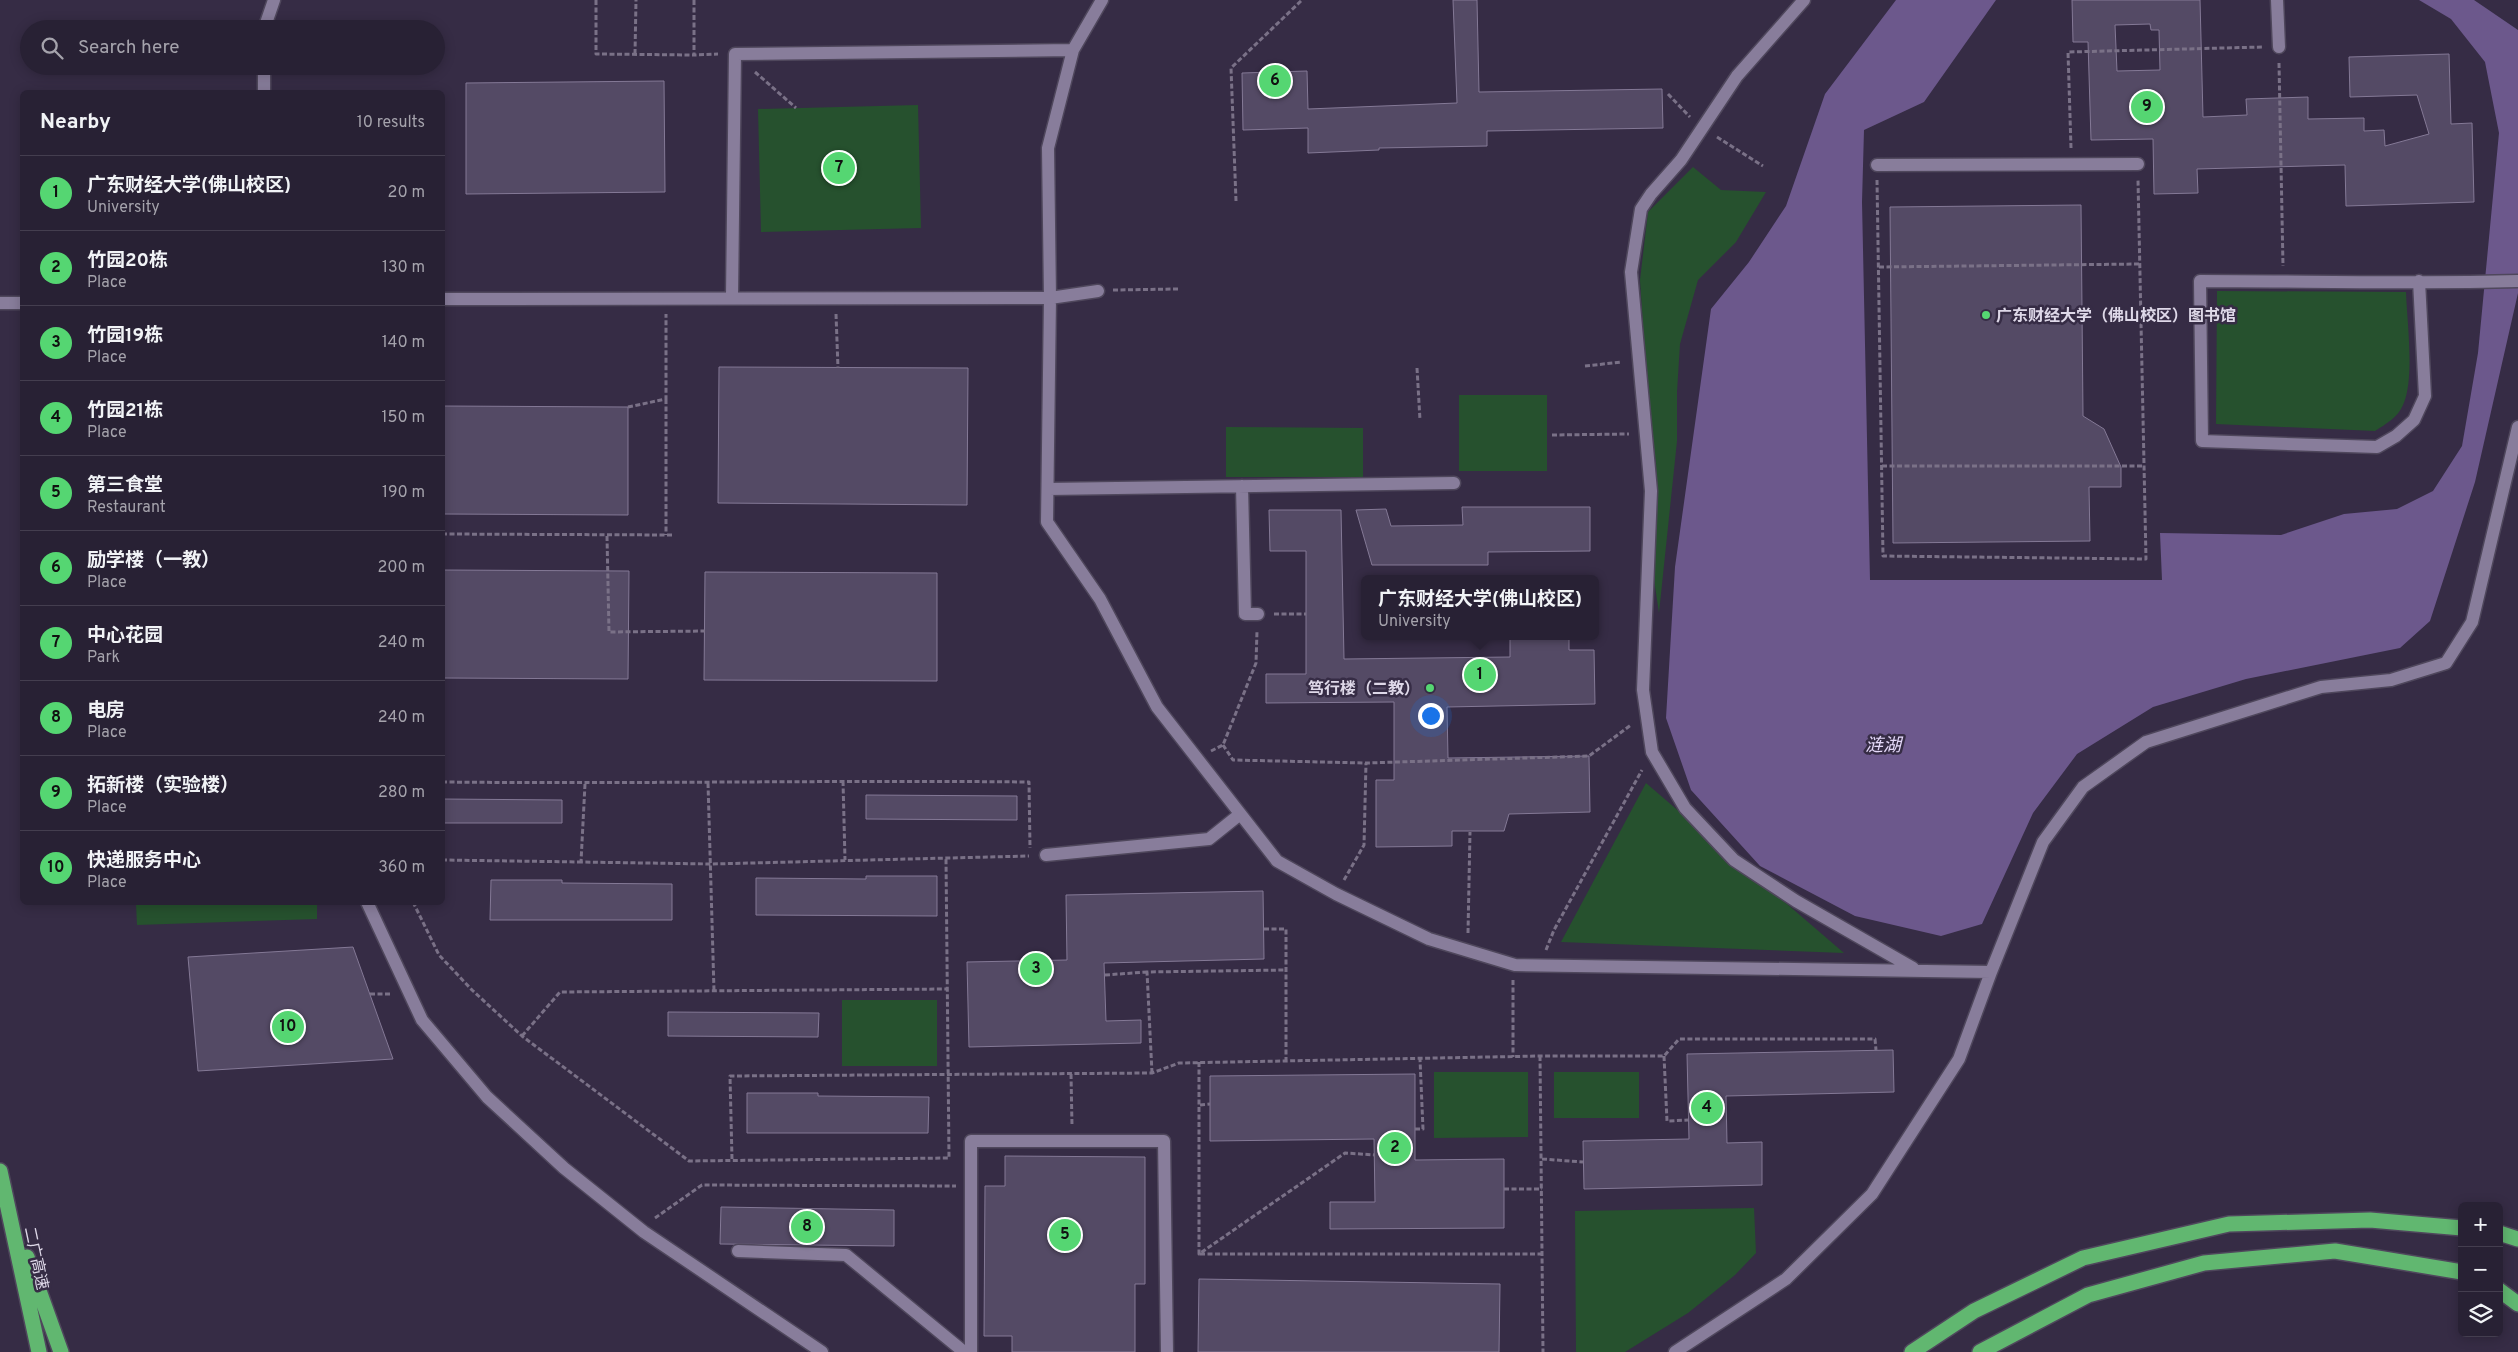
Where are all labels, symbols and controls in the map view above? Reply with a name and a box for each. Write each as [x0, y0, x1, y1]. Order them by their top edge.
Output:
search box [20, 20, 445, 75]
icon: search [38, 34, 66, 62]
text: Search here [78, 36, 180, 60]
pin: 6 [1259, 62, 1291, 100]
pin: 9 [2131, 88, 2163, 126]
text: Nearby [40, 109, 111, 136]
text: 10 results [357, 113, 425, 133]
pin: 7 [823, 149, 855, 187]
text: 广东财经大学(佛山校区) [87, 174, 291, 198]
text: 1 [53, 183, 59, 203]
text: 20 m [388, 183, 425, 203]
text: University [87, 198, 160, 218]
text: 竹园20栋 [87, 249, 168, 273]
text: 2 [51, 258, 61, 278]
text: 130 m [382, 258, 425, 278]
text: Place [87, 273, 127, 293]
place label: 广东财经大学（佛山校区）图书馆 [1996, 306, 2236, 327]
marker: 广东财经大学（佛山校区）图书馆 [1980, 309, 1992, 321]
text: 竹园19栋 [87, 324, 163, 348]
text: 3 [51, 333, 61, 353]
text: 140 m [382, 333, 425, 353]
text: Place [87, 348, 127, 368]
text: 竹园21栋 [87, 399, 163, 423]
text: 4 [51, 408, 61, 428]
text: 150 m [382, 408, 425, 428]
text: Place [87, 423, 127, 443]
text: 第三食堂 [87, 474, 163, 498]
text: 5 [51, 483, 61, 503]
text: 190 m [382, 483, 425, 503]
text: Restaurant [87, 498, 166, 518]
text: 励学楼（一教） [87, 549, 220, 573]
text: 6 [51, 558, 61, 578]
text: 200 m [377, 558, 425, 578]
text: Place [87, 573, 127, 593]
popup [1361, 575, 1599, 640]
text: 广东财经大学(佛山校区) [1378, 588, 1582, 612]
text: University [1378, 612, 1451, 632]
text: 中心花园 [87, 624, 163, 648]
text: 7 [52, 633, 60, 653]
text: 240 m [378, 633, 425, 653]
text: Park [87, 648, 120, 668]
pin: 1 [1464, 656, 1496, 694]
place label: 笃行楼（二教） [1308, 680, 1420, 700]
marker: 笃行楼（二教） [1424, 682, 1436, 694]
text: 电房 [87, 699, 125, 723]
your location [1418, 703, 1444, 729]
text: 8 [51, 708, 61, 728]
text: 240 m [378, 708, 425, 728]
text: Place [87, 723, 127, 743]
water label: 涟湖 [1865, 735, 1904, 758]
text: 拓新楼（实验楼） [87, 774, 239, 798]
text: 9 [51, 783, 61, 803]
text: 280 m [378, 783, 425, 803]
text: Place [87, 798, 127, 818]
text: 快递服务中心 [87, 849, 201, 873]
text: 10 [48, 858, 64, 878]
text: 360 m [378, 858, 425, 878]
text: Place [87, 873, 127, 893]
pin: 3 [1020, 950, 1052, 988]
pin: 10 [272, 1008, 304, 1046]
pin: 4 [1691, 1089, 1723, 1127]
pin: 2 [1379, 1129, 1411, 1167]
map controls [2458, 1202, 2503, 1337]
button: + [2458, 1202, 2503, 1247]
pin: 8 [791, 1208, 823, 1246]
pin: 5 [1049, 1216, 1081, 1254]
street label: 二广高速 [19, 1225, 51, 1292]
button: − [2458, 1247, 2503, 1292]
button: layers [2458, 1292, 2503, 1337]

